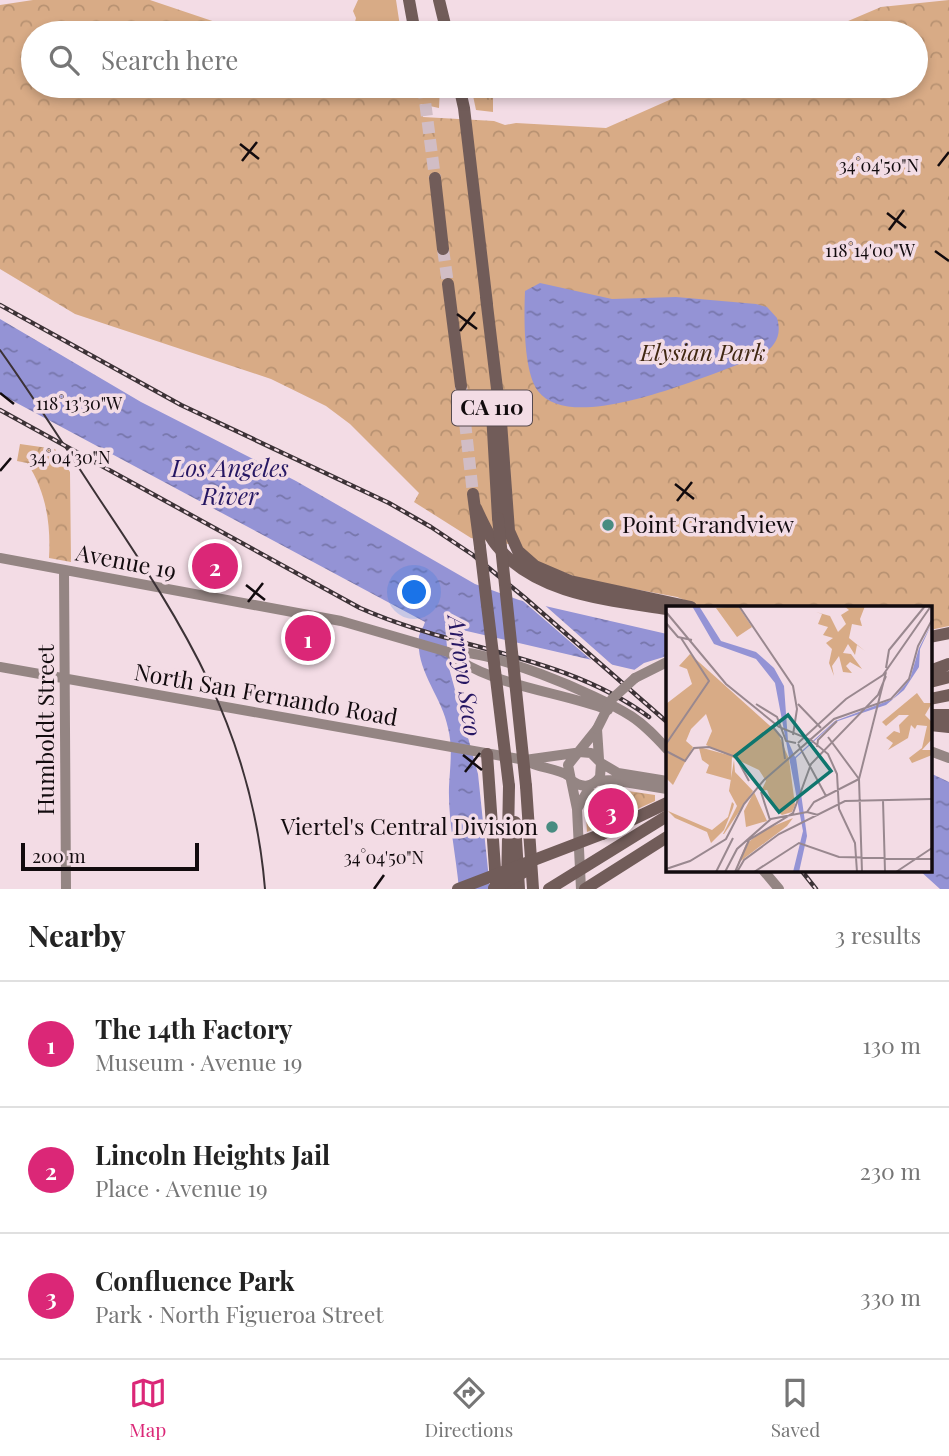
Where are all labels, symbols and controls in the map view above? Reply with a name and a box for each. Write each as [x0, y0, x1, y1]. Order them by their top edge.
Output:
search box [21, 21, 928, 98]
icon: search [45, 41, 83, 79]
text: Search here [101, 42, 238, 77]
text: 34°04'50"N [839, 153, 920, 177]
text: 118°14'00"W [825, 238, 916, 262]
park label: Elysian Park [639, 336, 766, 367]
road number: CA 110 [452, 390, 532, 426]
text: 118°13'30"W [36, 391, 123, 415]
text: 34°04'30"N [29, 445, 111, 469]
water label: Los Angeles River [170, 451, 289, 511]
place label: Point Grandview [622, 508, 794, 539]
marker: Point Grandview [600, 517, 616, 533]
street label: Avenue 19 [72, 535, 179, 585]
pin: 2 [192, 540, 238, 592]
your location [397, 575, 431, 609]
inset map [666, 606, 932, 872]
water label: Arroyo Seco [441, 610, 490, 738]
pin: 1 [285, 612, 331, 664]
street label: Humboldt Street [29, 644, 60, 816]
street label: North San Fernando Road [132, 655, 400, 732]
pin: 3 [588, 785, 634, 837]
place label: Viertel's Central Division [280, 810, 538, 841]
marker: Viertel's Central Division [544, 819, 560, 835]
scale bar [21, 840, 200, 872]
text: 200 m [32, 842, 86, 868]
text: 34°04'50"N [344, 845, 425, 869]
text: Nearby [28, 915, 126, 955]
text: 3 results [835, 919, 921, 950]
text: The 14th Factory [95, 1011, 293, 1046]
text: 1 [47, 1029, 55, 1060]
text: 130 m [863, 1029, 921, 1060]
text: Museum · Avenue 19 [95, 1046, 302, 1077]
text: Lincoln Heights Jail [95, 1137, 330, 1172]
text: 2 [45, 1155, 57, 1186]
text: 230 m [860, 1155, 921, 1186]
text: Place · Avenue 19 [95, 1172, 268, 1203]
text: Confluence Park [95, 1263, 294, 1298]
text: 3 [45, 1281, 57, 1312]
text: 330 m [860, 1281, 921, 1312]
text: Park · North Figueroa Street [95, 1298, 384, 1329]
tab: Map [129, 1374, 167, 1442]
tab: Directions [424, 1374, 513, 1442]
tab: Saved [771, 1374, 820, 1442]

